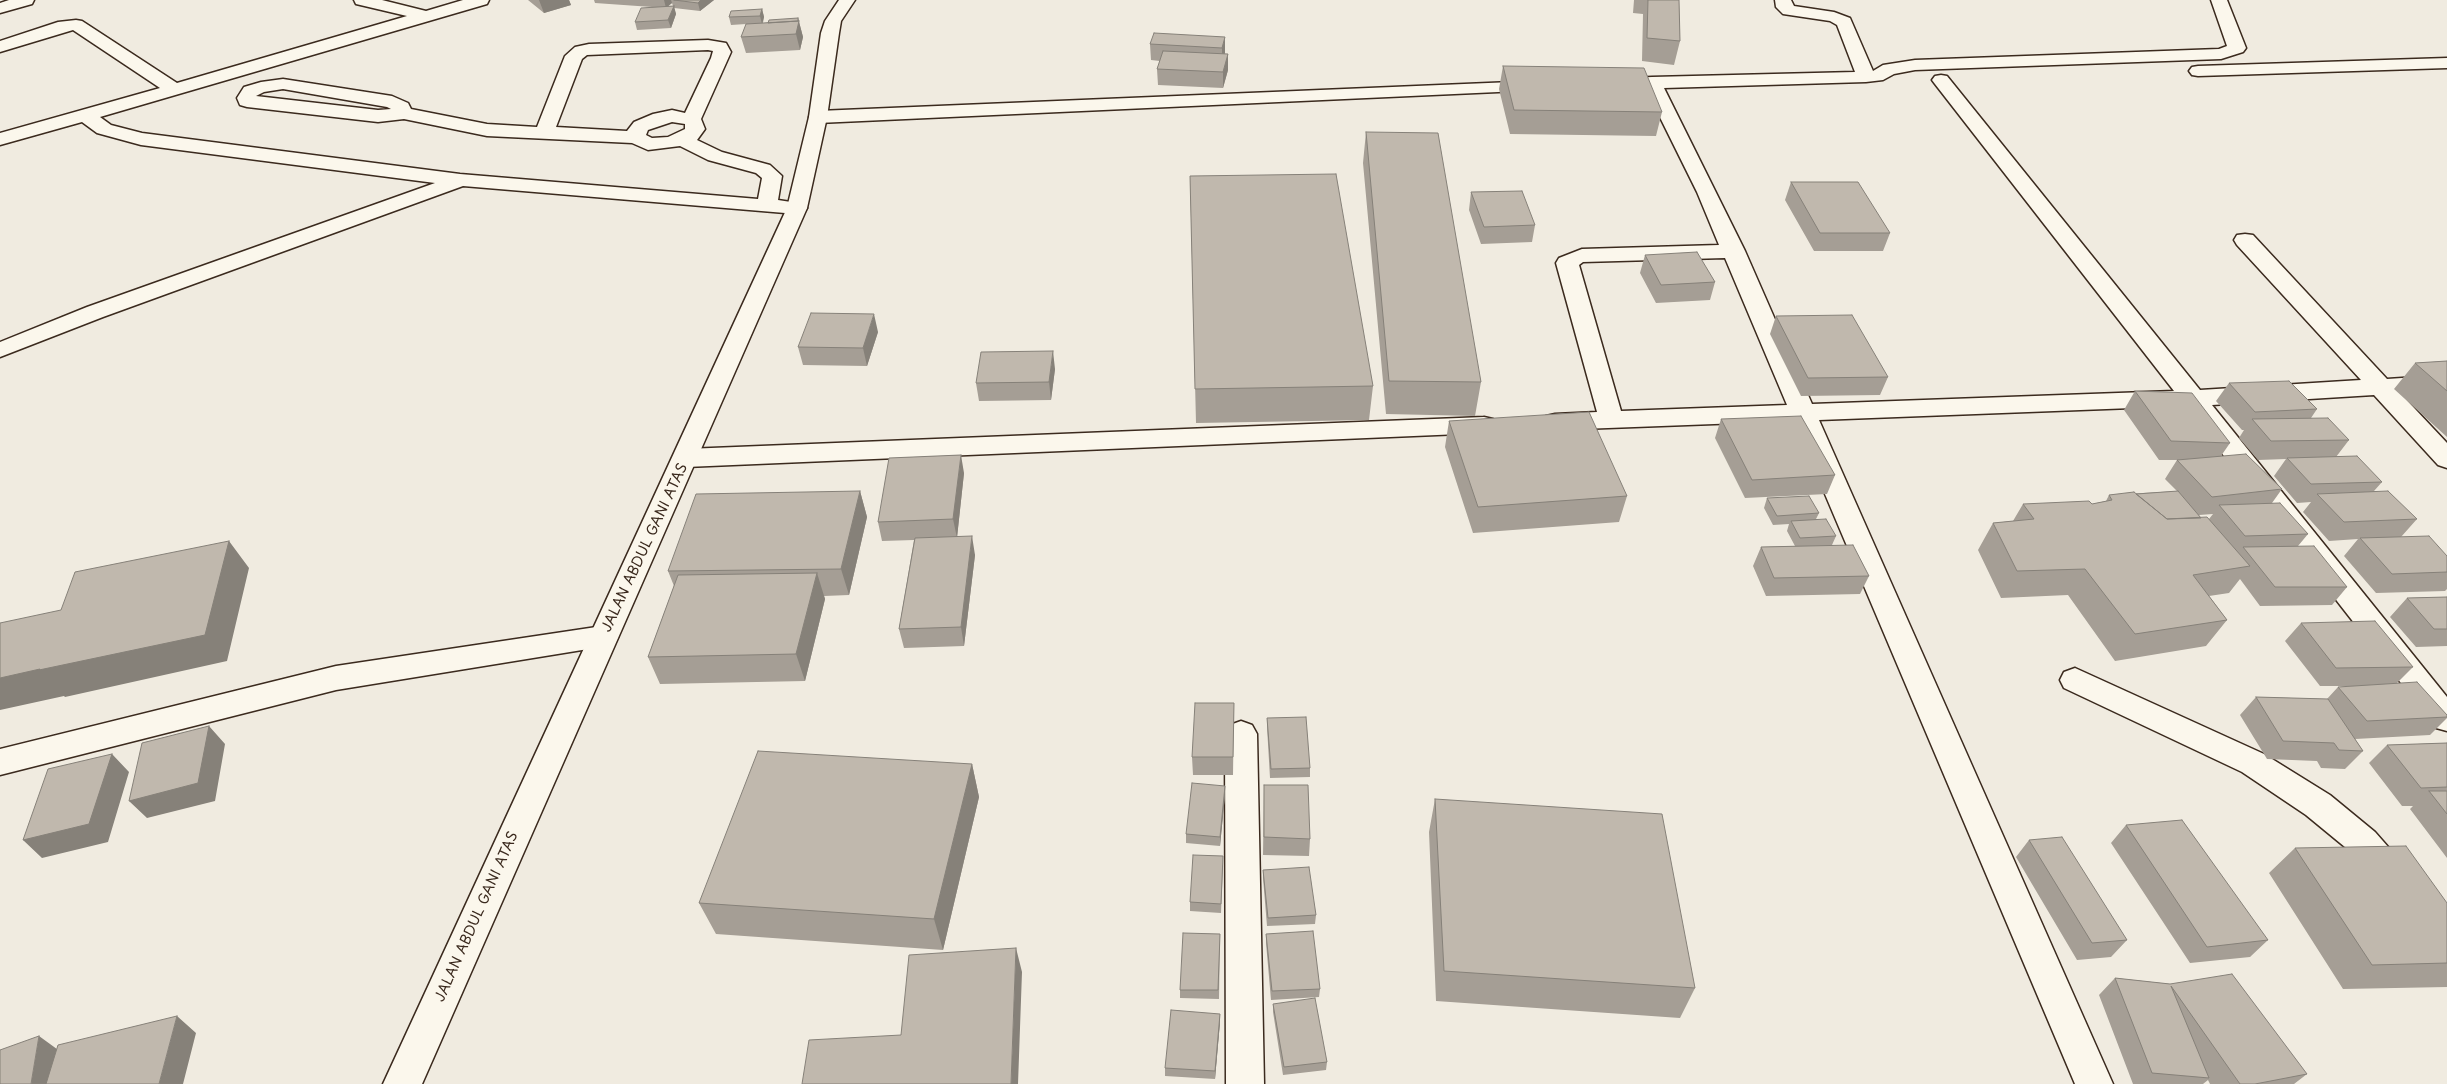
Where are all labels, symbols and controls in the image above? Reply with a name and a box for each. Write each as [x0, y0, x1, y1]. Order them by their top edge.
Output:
street label: JALAN ABDUL GANI ATAS [598, 461, 692, 635]
street label: JALAN ABDUL GANI ATAS [432, 829, 522, 1005]

